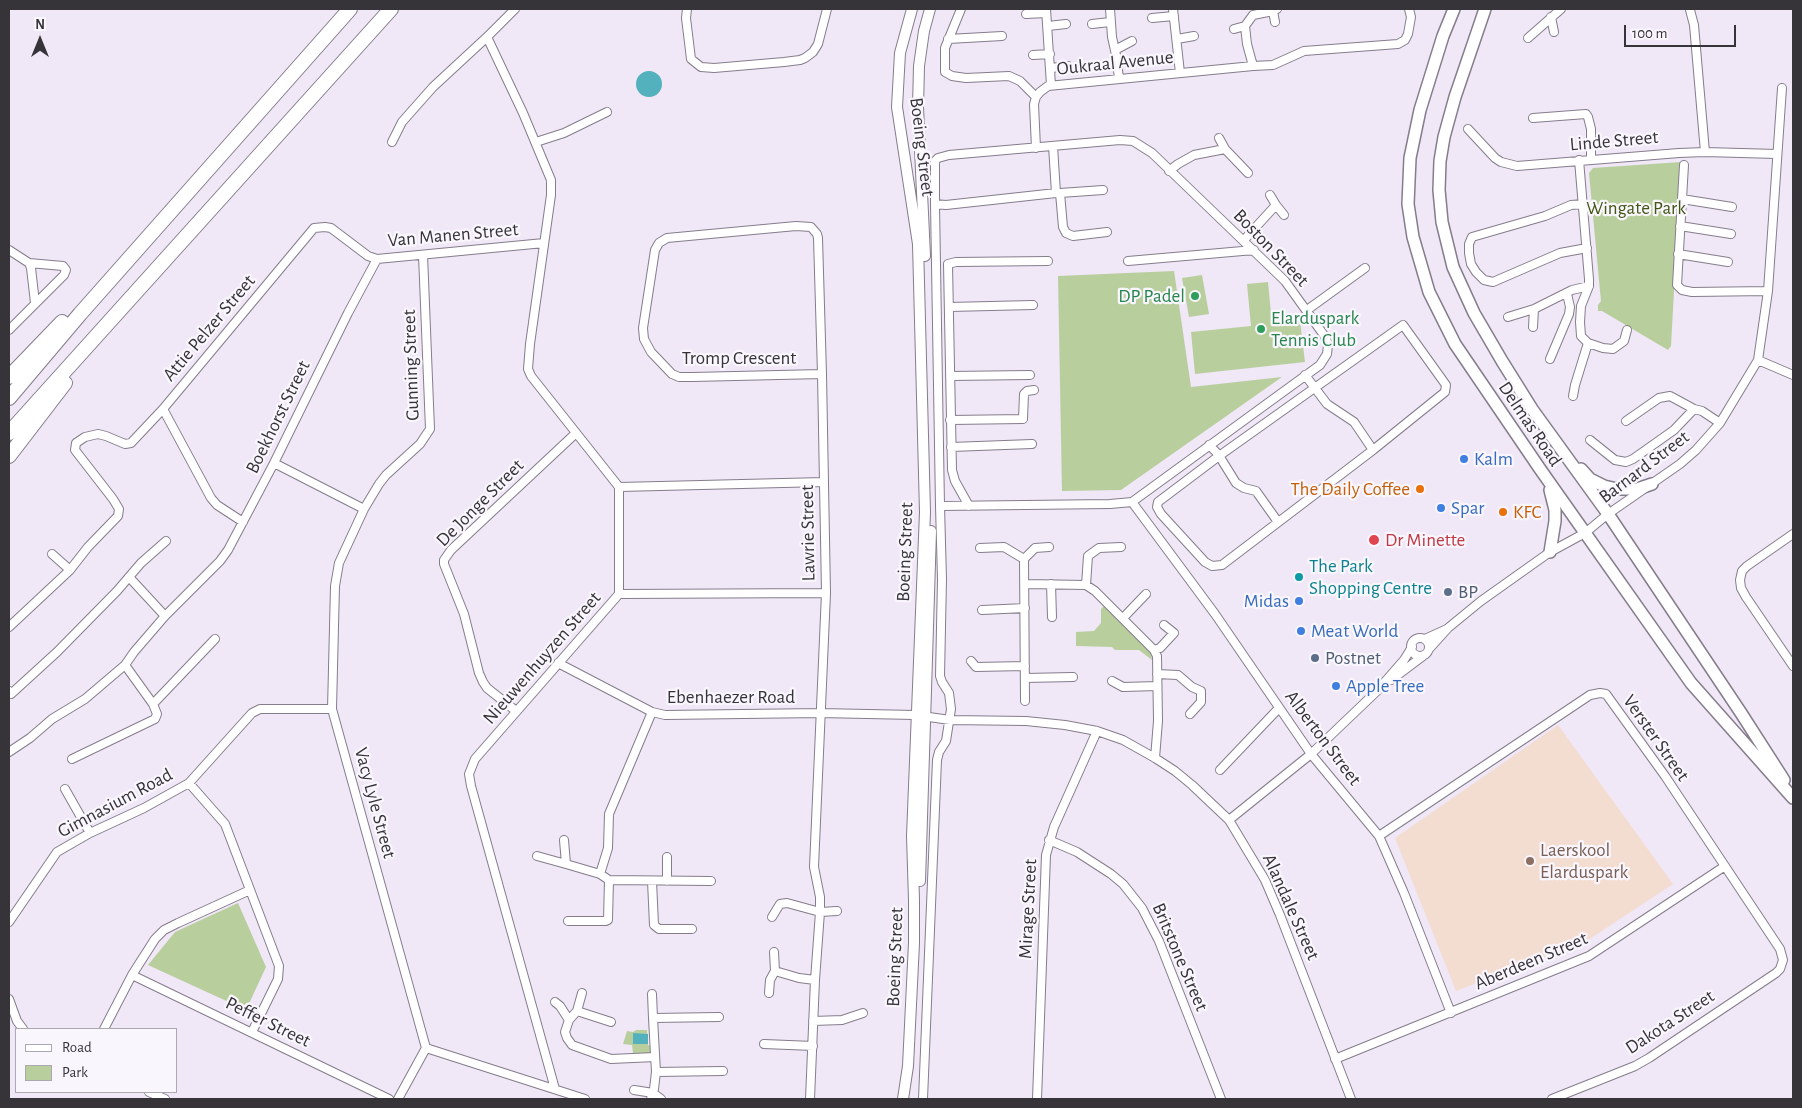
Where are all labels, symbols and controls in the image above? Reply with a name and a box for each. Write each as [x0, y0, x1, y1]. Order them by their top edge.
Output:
north arrow [15, 15, 65, 65]
scale bar [1627, 15, 1740, 47]
text: N [35, 18, 45, 32]
text: 100 m [1632, 26, 1667, 41]
street label: Oukraal Avenue [1056, 46, 1174, 80]
street label: Boeing Street [905, 96, 939, 198]
street label: Linde Street [1569, 126, 1659, 156]
park label: Wingate Park [1586, 197, 1686, 219]
street label: Boston Street [1228, 204, 1314, 292]
street label: Van Manen Street [387, 218, 519, 252]
street label: Attie Pelzer Street [158, 270, 260, 386]
place label: DP Padel [1118, 285, 1185, 307]
marker: DP Padel [1189, 290, 1201, 302]
place label: Elarduspark Tennis Club [1271, 307, 1359, 351]
street label: Gunning Street [398, 309, 424, 421]
marker: Elarduspark Tennis Club [1255, 323, 1267, 335]
street label: Tromp Crescent [682, 347, 796, 369]
street label: Boekhorst Street [241, 357, 315, 477]
street label: Delmas Road [1493, 377, 1567, 471]
street label: Barnard Street [1594, 426, 1694, 508]
place label: Kalm [1474, 448, 1513, 470]
marker: Kalm [1458, 453, 1470, 465]
street label: De Jonge Street [431, 454, 529, 552]
place label: The Daily Coffee [1290, 478, 1410, 500]
marker: The Daily Coffee [1414, 483, 1426, 495]
street label: Lawrie Street [796, 485, 820, 581]
place label: Spar [1451, 497, 1484, 519]
place label: KFC [1513, 501, 1541, 523]
street label: Boeing Street [892, 502, 918, 602]
marker: Spar [1435, 502, 1447, 514]
marker: KFC [1497, 506, 1509, 518]
place label: Dr Minette [1385, 529, 1465, 551]
marker: Dr Minette [1367, 533, 1381, 547]
place label: The Park Shopping Centre [1309, 555, 1432, 599]
marker: The Park Shopping Centre [1293, 571, 1305, 583]
place label: BP [1458, 581, 1478, 603]
marker: BP [1442, 586, 1454, 598]
street label: Nieuwenhuyzen Street [478, 587, 606, 729]
place label: Midas [1244, 590, 1289, 612]
marker: Midas [1293, 595, 1305, 607]
place label: Meat World [1311, 620, 1398, 642]
marker: Meat World [1295, 625, 1307, 637]
place label: Postnet [1325, 647, 1381, 669]
marker: Postnet [1309, 652, 1321, 664]
place label: Apple Tree [1346, 675, 1424, 697]
marker: Apple Tree [1330, 680, 1342, 692]
street label: Ebenhaezer Road [667, 686, 795, 708]
street label: Alberton Street [1280, 686, 1366, 790]
street label: Verster Street [1618, 690, 1694, 786]
street label: Vacy Lyle Street [349, 745, 401, 861]
street label: Gimnasium Road [54, 763, 176, 843]
place label: Laerskool Elarduspark [1540, 839, 1628, 883]
street label: Alandale Street [1257, 850, 1325, 964]
marker: Laerskool Elarduspark [1524, 855, 1536, 867]
street label: Mirage Street [1014, 858, 1042, 960]
street label: Britstone Street [1147, 900, 1213, 1014]
street label: Boeing Street [882, 907, 908, 1007]
street label: Aberdeen Street [1471, 927, 1591, 995]
street label: Dakota Street [1621, 985, 1719, 1059]
street label: Peffer Street [222, 992, 314, 1052]
legend [15, 1028, 178, 1093]
text: Road [62, 1040, 92, 1055]
text: Park [62, 1065, 88, 1080]

